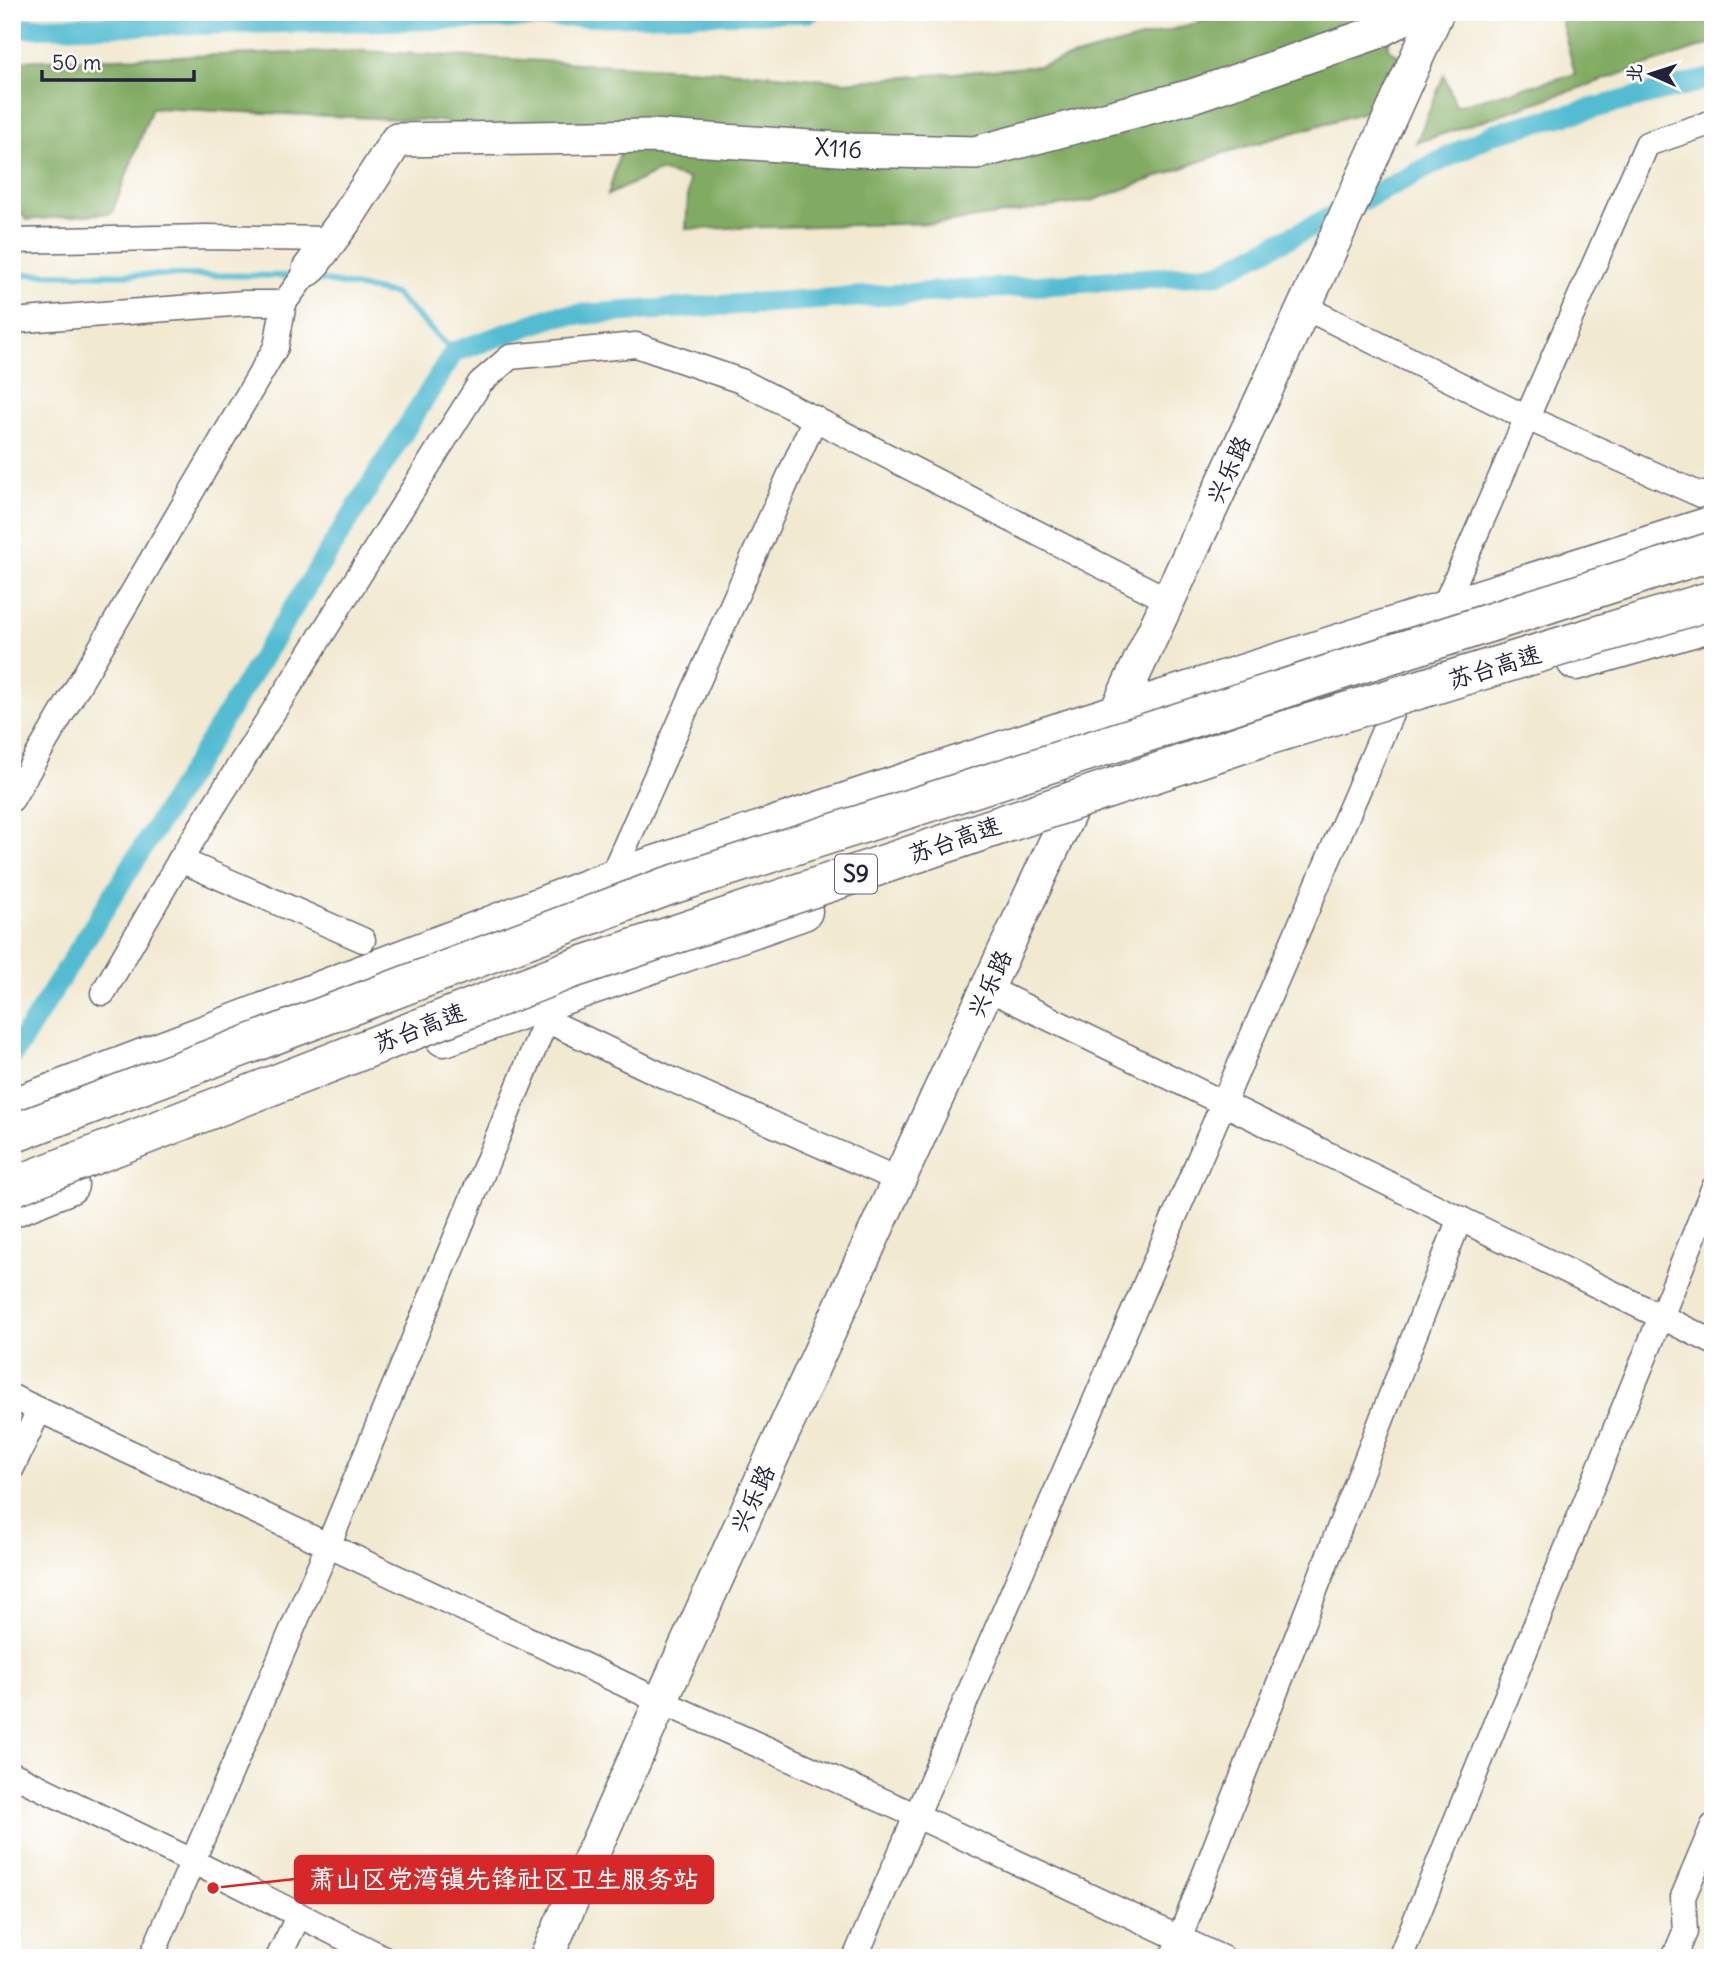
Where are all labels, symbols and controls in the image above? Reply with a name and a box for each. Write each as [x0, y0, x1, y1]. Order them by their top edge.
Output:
scale bar [42, 38, 194, 82]
north arrow [1616, 38, 1686, 108]
text: 50 m [52, 49, 101, 76]
text: 北 [1622, 63, 1647, 83]
street label: X116 [814, 131, 862, 164]
street label: 兴乐路 [1199, 431, 1257, 509]
street label: 苏台高速 [1444, 638, 1545, 694]
street label: 苏台高速 [904, 809, 1005, 869]
road number: S9 [835, 854, 877, 894]
street label: 兴乐路 [960, 945, 1018, 1023]
street label: 苏台高速 [369, 996, 470, 1058]
street label: 兴乐路 [723, 1460, 781, 1538]
callout: 萧山区党湾镇先锋社区卫生服务站 [295, 1856, 713, 1903]
text: 萧山区党湾镇先锋社区卫生服务站 [309, 1862, 699, 1895]

